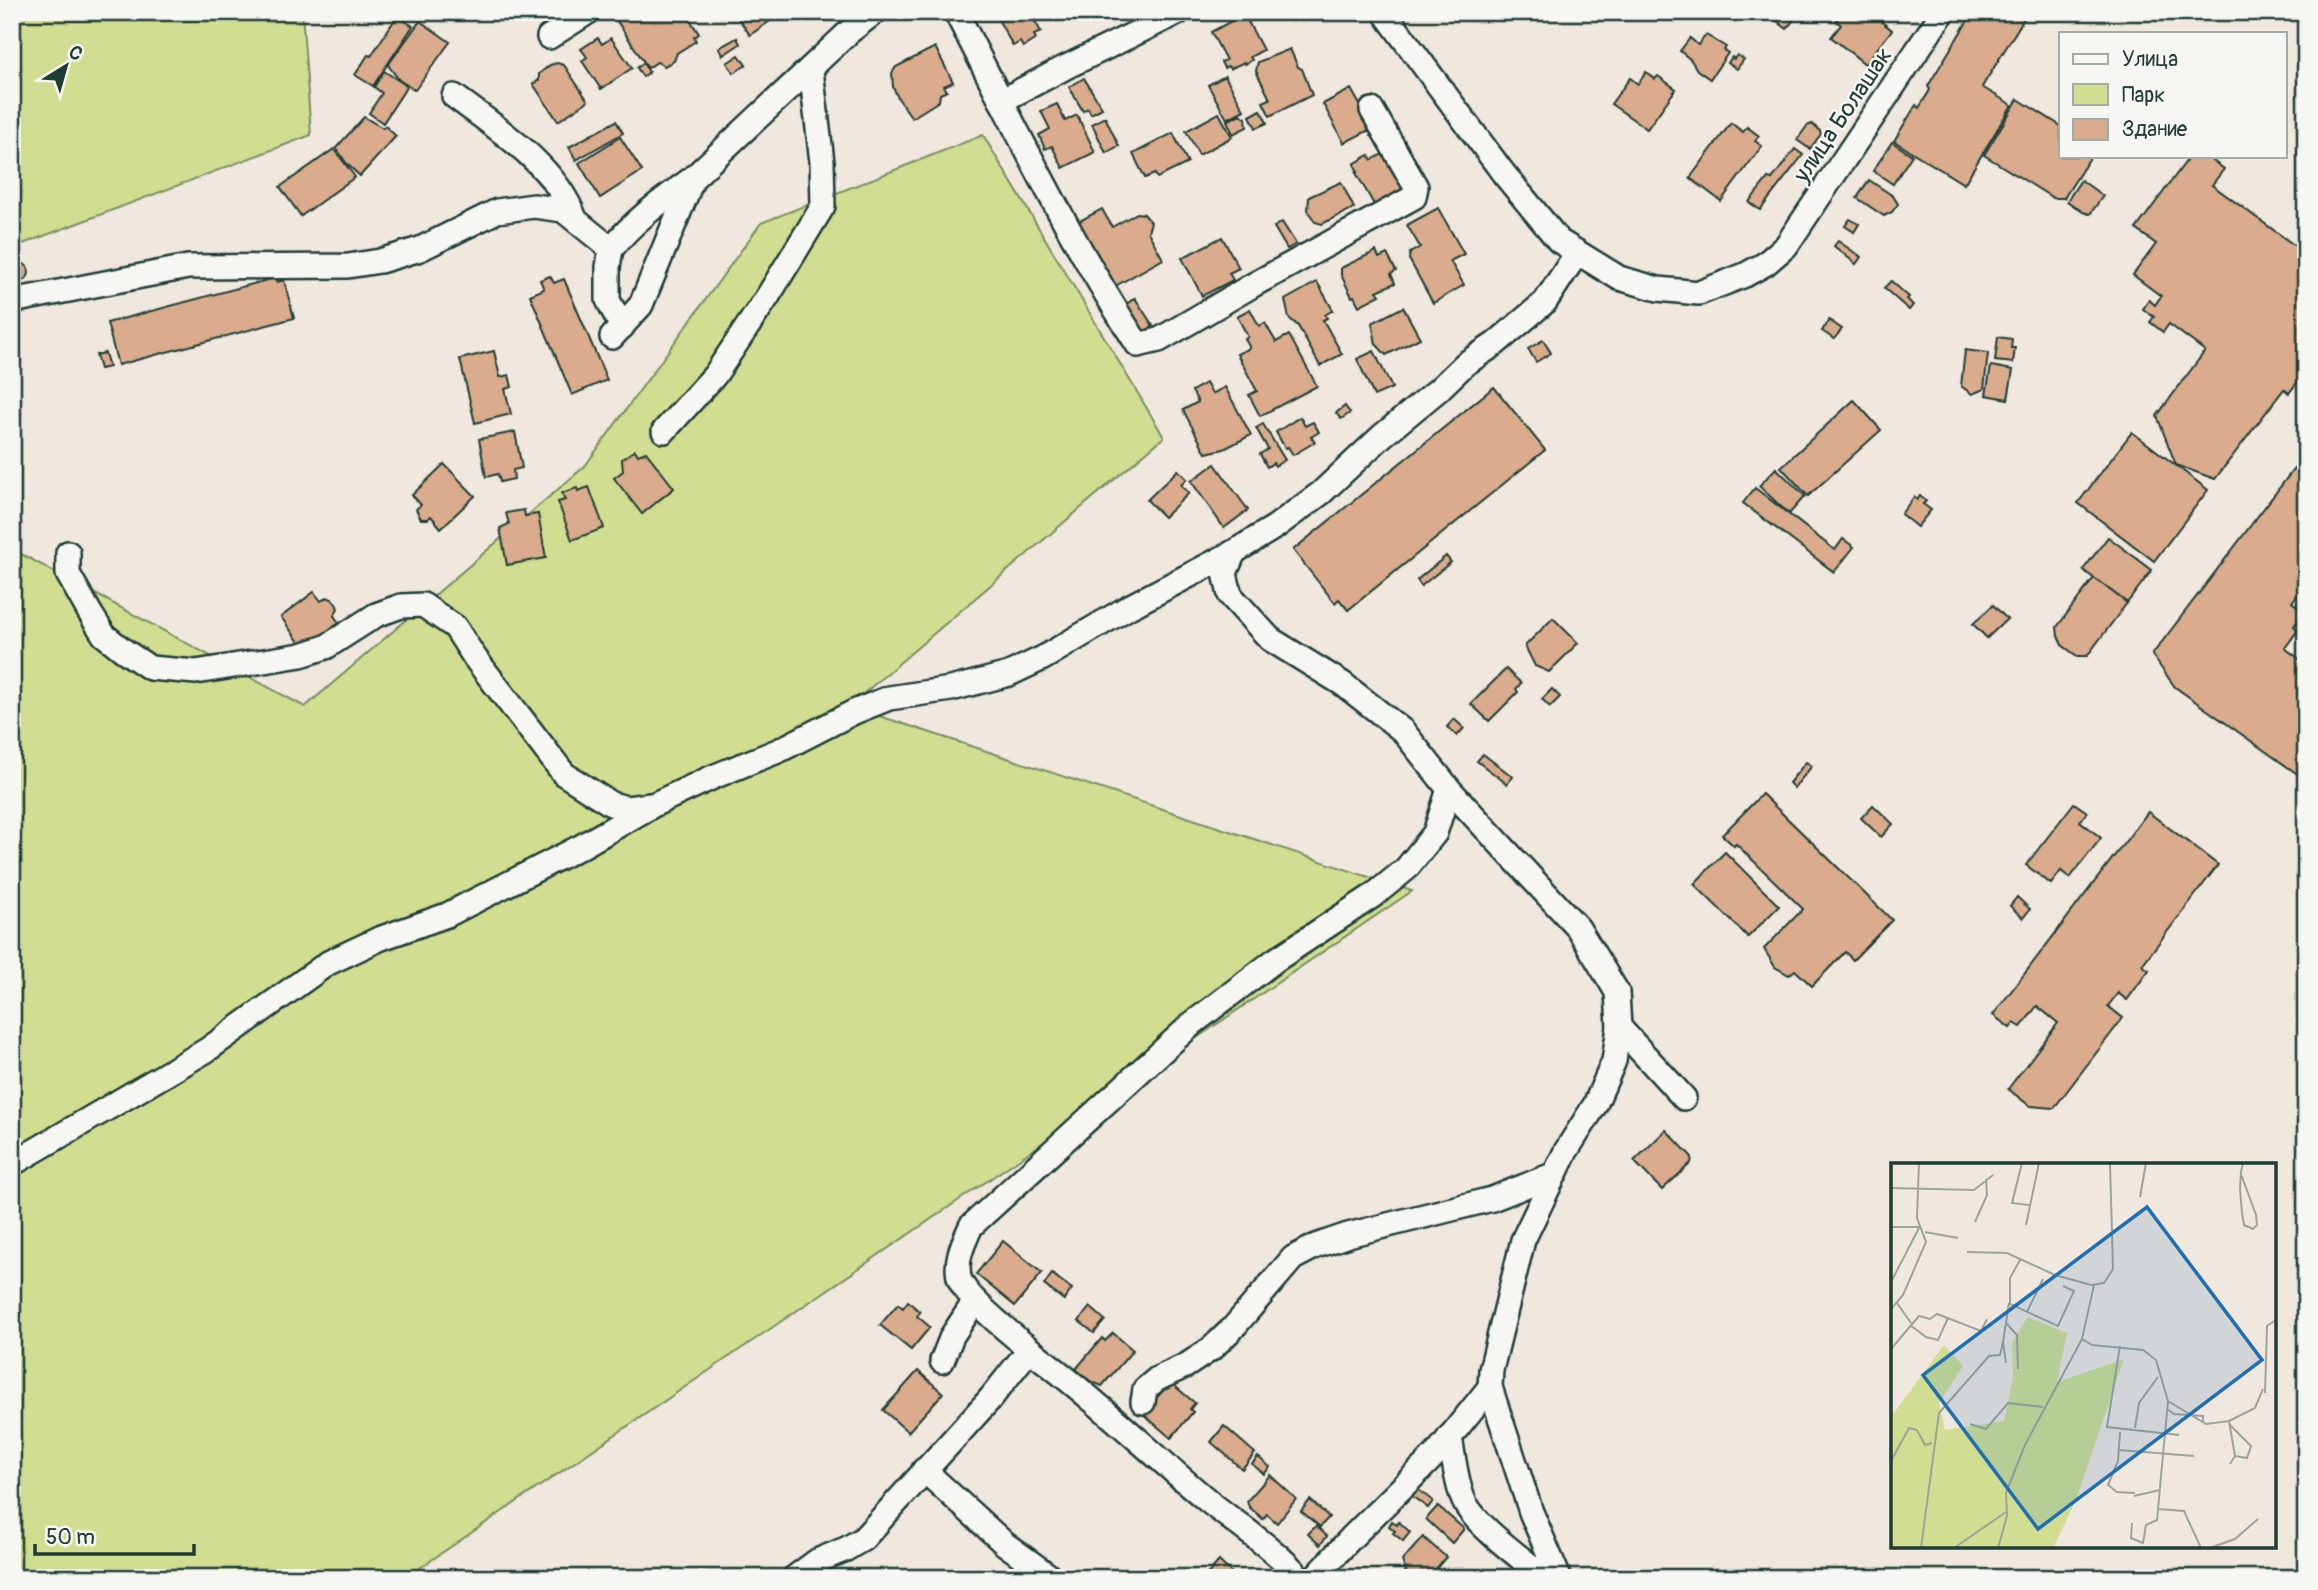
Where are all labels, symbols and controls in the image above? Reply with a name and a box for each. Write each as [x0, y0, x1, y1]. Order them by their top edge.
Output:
north arrow [32, 32, 102, 102]
legend [2059, 32, 2286, 158]
text: С [64, 40, 88, 66]
street label: улица Болашак [1787, 42, 1899, 189]
text: Улица [2122, 46, 2178, 73]
text: Парк [2122, 82, 2165, 109]
text: Здание [2122, 116, 2188, 143]
inset map [1891, 1163, 2276, 1548]
scale bar [35, 1513, 194, 1557]
text: 50 m [46, 1524, 95, 1551]

